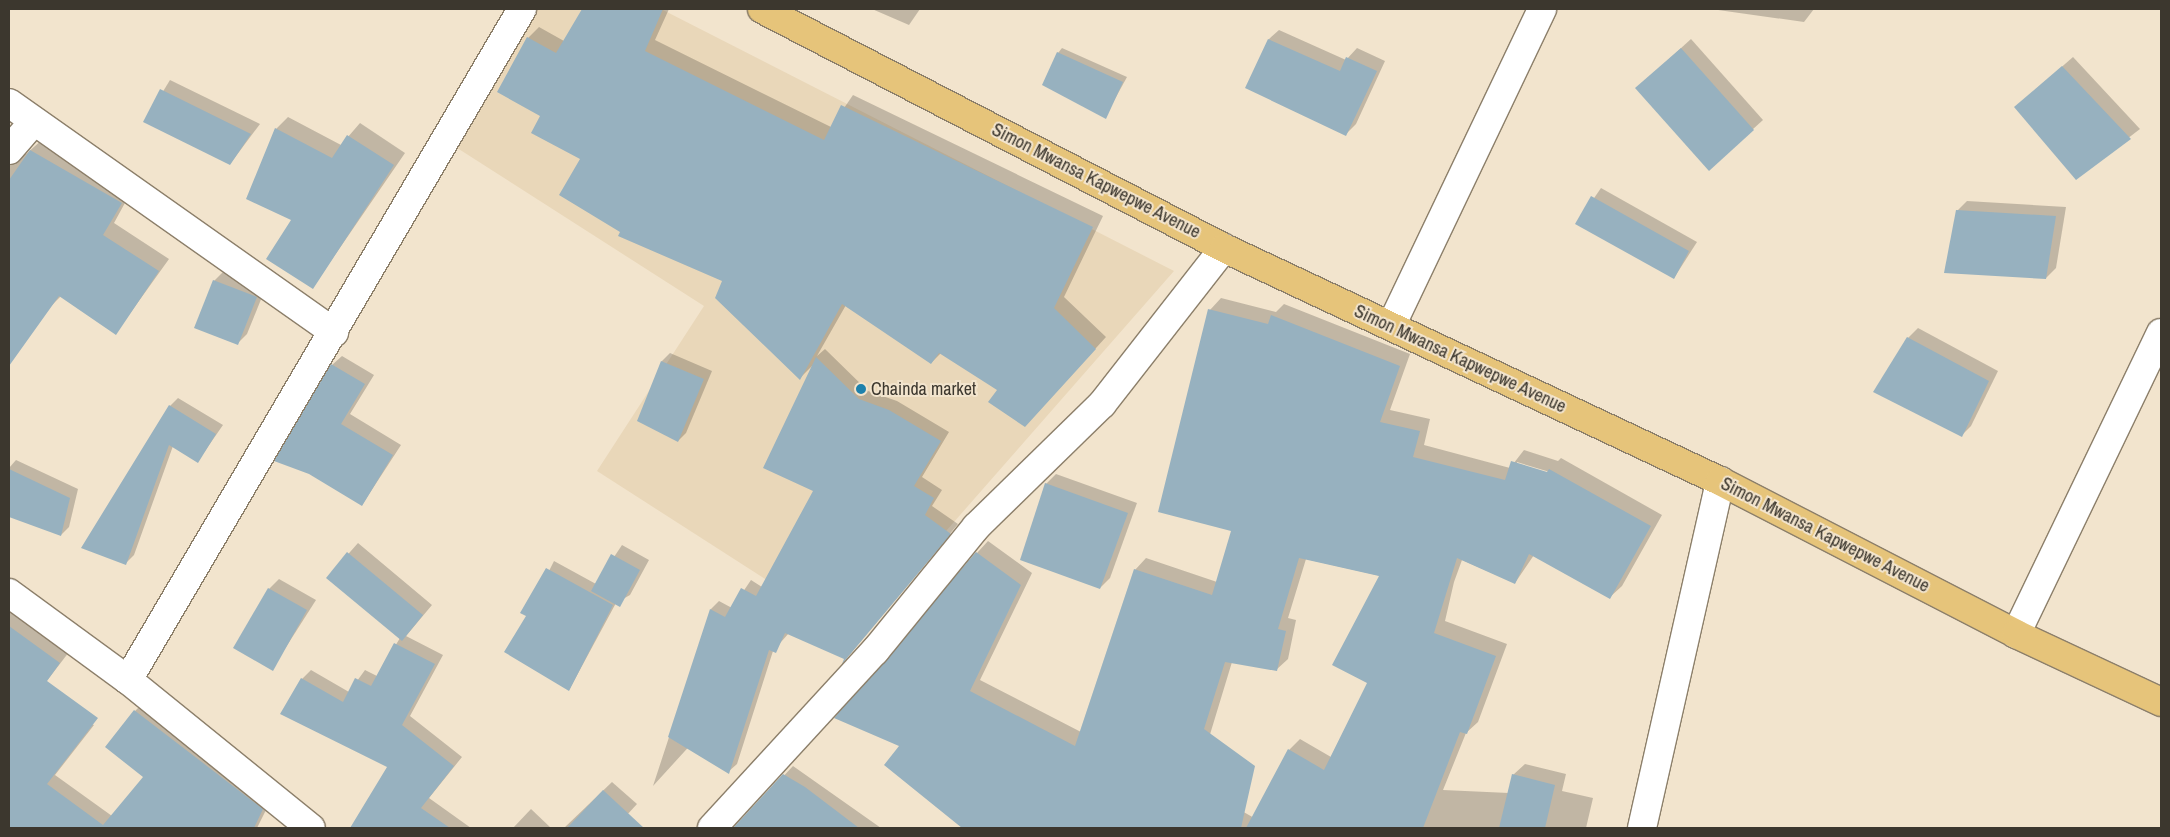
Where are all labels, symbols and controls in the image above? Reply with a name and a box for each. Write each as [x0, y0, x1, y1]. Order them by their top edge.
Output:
street label: Simon Mwansa Kapwepwe Avenue [988, 119, 1204, 243]
street label: Simon Mwansa Kapwepwe Avenue [1350, 300, 1570, 418]
place label: Chainda market [871, 378, 976, 400]
marker: Chainda market [855, 383, 867, 395]
street label: Simon Mwansa Kapwepwe Avenue [1717, 473, 1933, 597]

